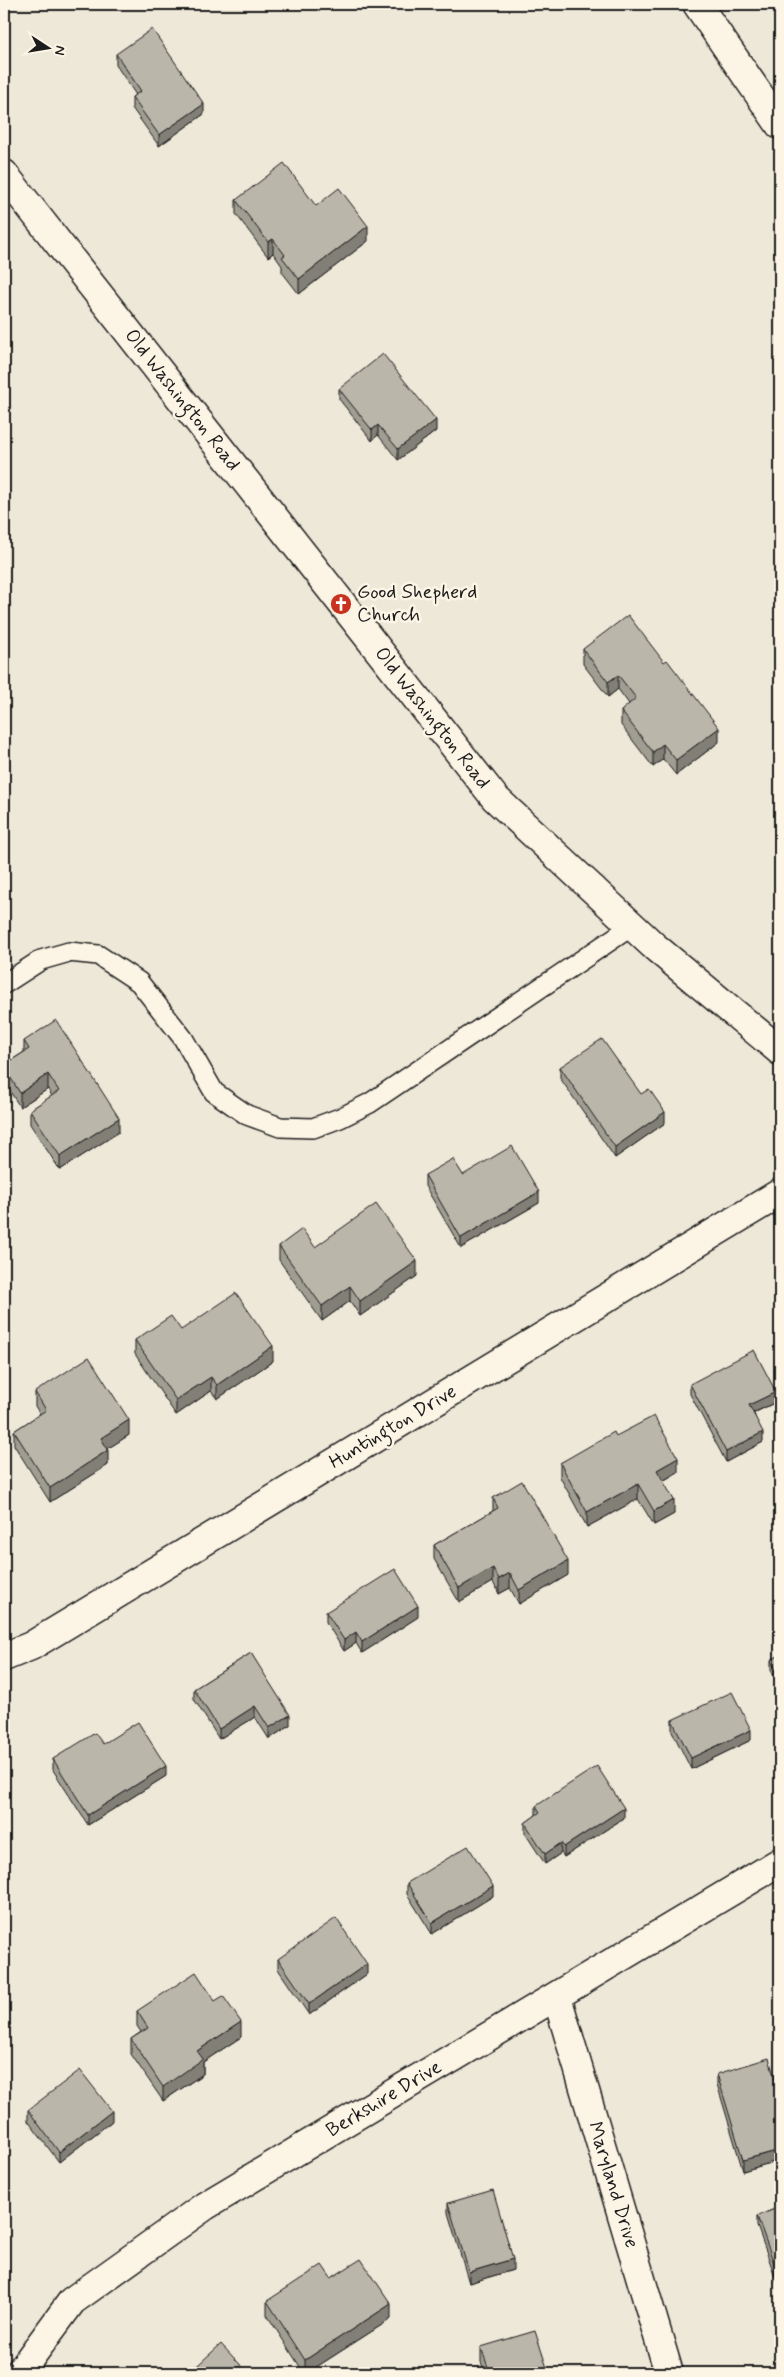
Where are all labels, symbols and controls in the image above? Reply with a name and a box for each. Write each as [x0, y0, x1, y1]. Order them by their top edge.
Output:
north arrow [22, 22, 72, 72]
text: N [50, 44, 70, 57]
street label: Old Washington Road [116, 323, 246, 478]
place label: Good Shepherd Church [357, 579, 477, 629]
church icon: Good Shepherd Church [329, 592, 353, 616]
street label: Old Washington Road [366, 641, 496, 796]
street label: Huntington Drive [324, 1378, 463, 1477]
street label: Berkshire Drive [321, 2054, 447, 2144]
street label: Maryland Drive [581, 2118, 645, 2252]

